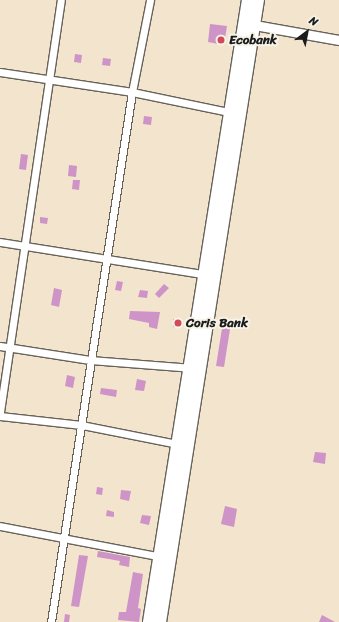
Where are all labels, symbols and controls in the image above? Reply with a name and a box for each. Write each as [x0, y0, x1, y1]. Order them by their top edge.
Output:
text: N [305, 11, 322, 31]
north arrow [287, 12, 327, 52]
place label: Ecobank [229, 32, 277, 48]
marker: Ecobank [216, 35, 226, 45]
place label: Coris Bank [186, 315, 248, 331]
marker: Coris Bank [173, 318, 183, 328]

